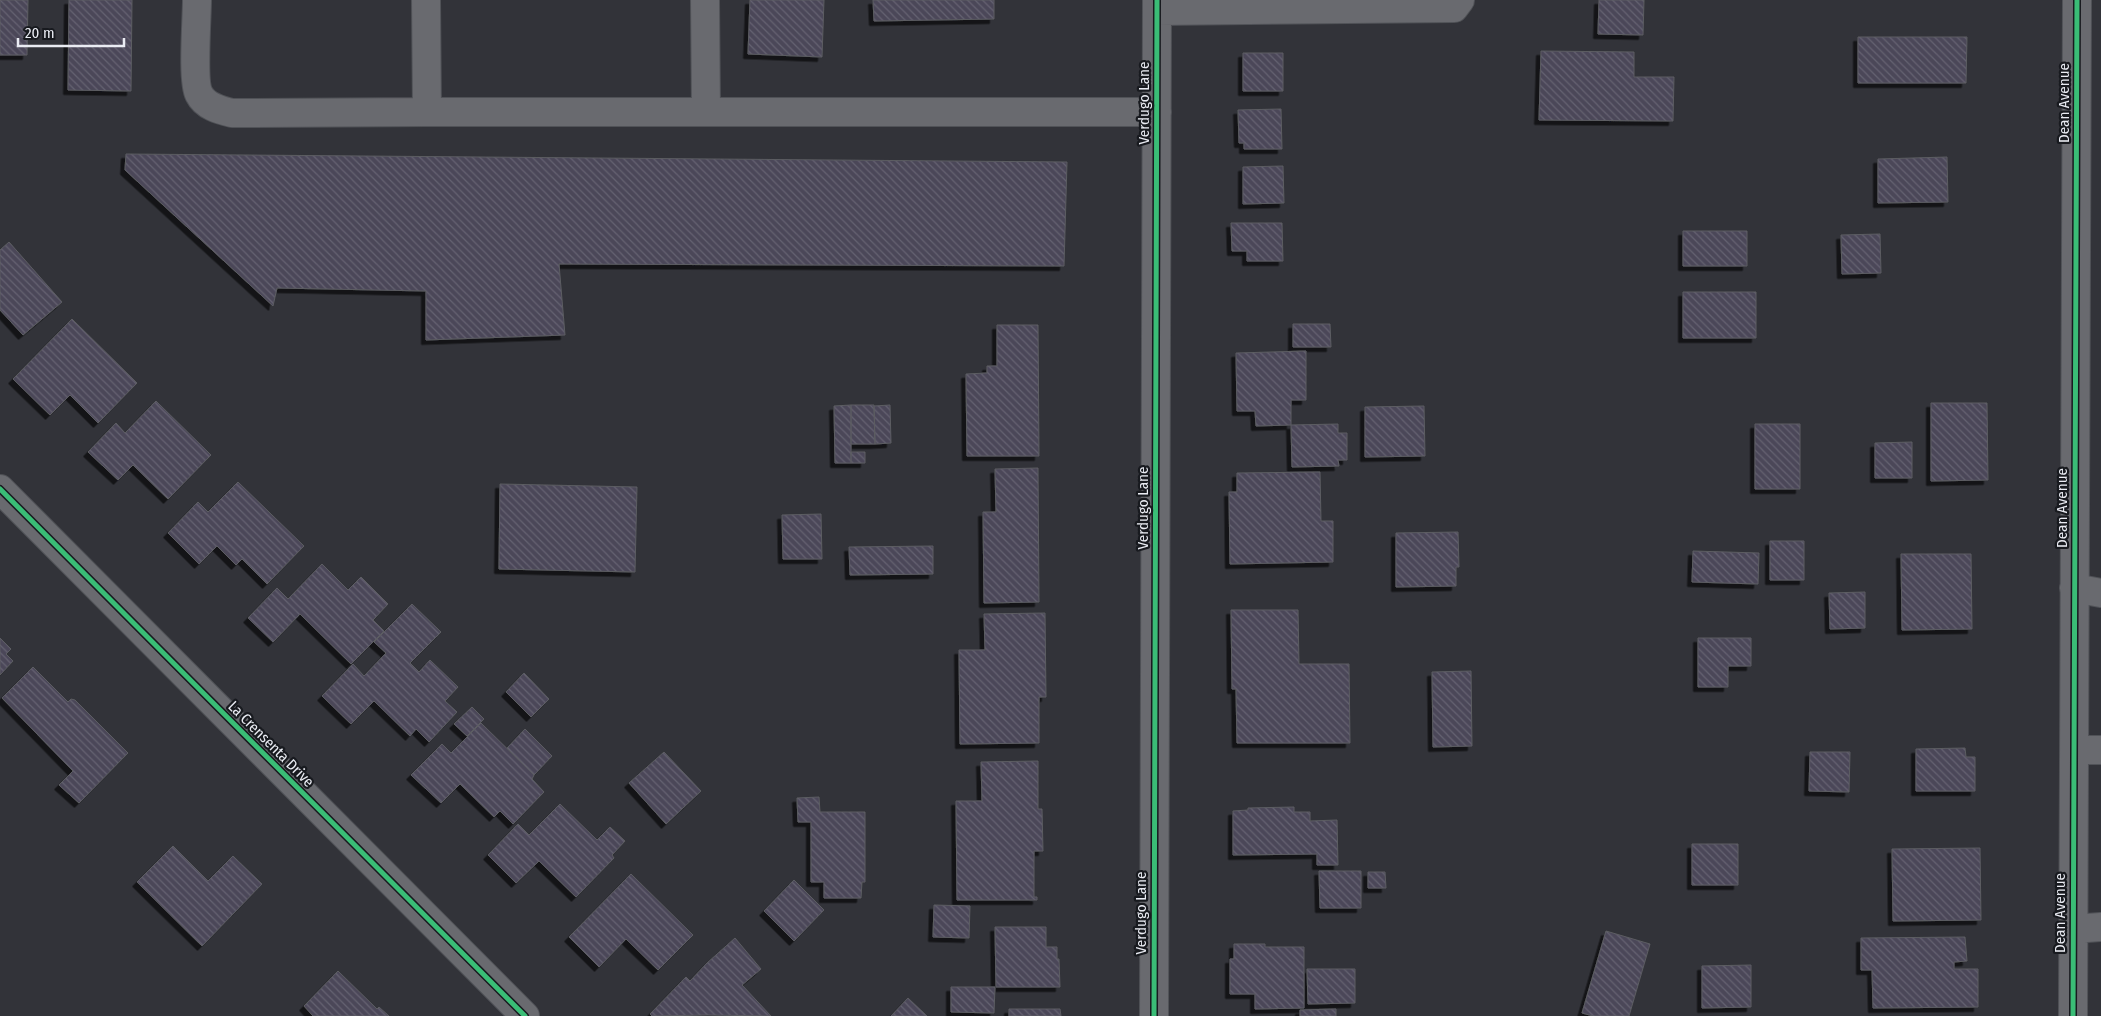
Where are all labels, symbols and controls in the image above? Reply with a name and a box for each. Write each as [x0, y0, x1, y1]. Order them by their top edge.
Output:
scale bar [18, 15, 124, 47]
text: 20 m [25, 24, 55, 42]
street label: Verdugo Lane [1135, 62, 1153, 144]
street label: Dean Avenue [2055, 63, 2073, 143]
street label: Verdugo Lane [1134, 467, 1152, 549]
street label: Dean Avenue [2053, 468, 2071, 548]
street label: La Crensenta Drive [224, 697, 318, 791]
street label: Verdugo Lane [1132, 872, 1150, 954]
street label: Dean Avenue [2051, 873, 2069, 953]

